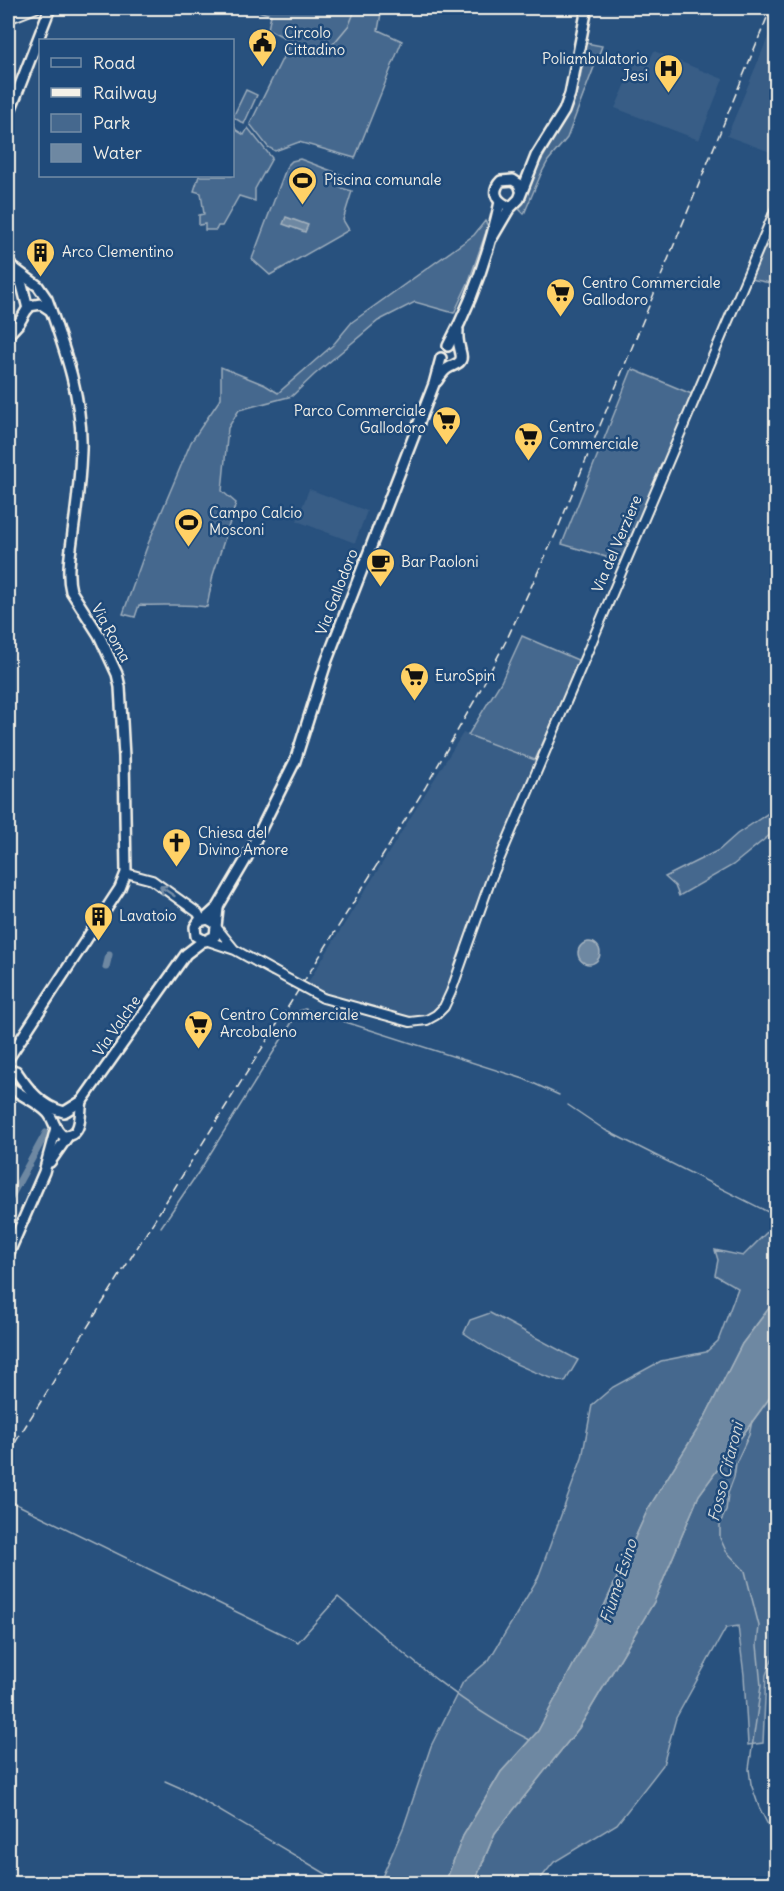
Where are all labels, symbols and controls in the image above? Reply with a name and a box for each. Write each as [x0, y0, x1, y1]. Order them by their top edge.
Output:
place label: Circolo Cittadino [284, 23, 345, 59]
public building icon: Circolo Cittadino [247, 26, 279, 68]
legend [39, 39, 234, 177]
place label: Poliambulatorio Jesi [542, 49, 648, 85]
text: Road [93, 51, 136, 74]
hospital icon: Poliambulatorio Jesi [653, 52, 685, 94]
text: Railway [93, 81, 157, 104]
text: Park [93, 111, 130, 134]
text: Water [93, 141, 143, 164]
sports icon: Piscina comunale [287, 164, 319, 206]
place label: Piscina comunale [324, 170, 441, 189]
building icon: Arco Clementino [25, 236, 57, 278]
place label: Arco Clementino [62, 242, 174, 261]
place label: Centro Commerciale Gallodoro [582, 273, 721, 309]
supermarket icon: Centro Commerciale Gallodoro [545, 276, 577, 318]
place label: Parco Commerciale Gallodoro [294, 401, 426, 437]
supermarket icon: Parco Commerciale Gallodoro [431, 404, 463, 446]
place label: Centro Commerciale [549, 417, 639, 453]
supermarket icon: Centro Commerciale [512, 420, 544, 462]
street label: Via del Verziere [587, 492, 646, 595]
place label: Campo Calcio Mosconi [209, 503, 302, 539]
sports icon: Campo Calcio Mosconi [172, 506, 204, 548]
street label: Via Gallodoro [311, 546, 362, 638]
cafe icon: Bar Paoloni [364, 546, 396, 588]
place label: Bar Paoloni [401, 552, 479, 571]
street label: Via Roma [88, 600, 136, 666]
supermarket icon: EuroSpin [398, 660, 430, 702]
place label: EuroSpin [435, 666, 496, 685]
place label: Chiesa del Divino Amore [198, 823, 288, 859]
church icon: Chiesa del Divino Amore [161, 826, 193, 868]
one-way arrow [159, 885, 176, 897]
building icon: Lavatoio [82, 900, 114, 942]
place label: Lavatoio [119, 906, 177, 925]
street label: Via Valche [89, 992, 144, 1060]
place label: Centro Commerciale Arcobaleno [220, 1005, 359, 1041]
supermarket icon: Centro Commerciale Arcobaleno [183, 1008, 215, 1050]
water label: Fosso Cifaroni [703, 1418, 748, 1524]
water label: Fiume Esino [595, 1536, 641, 1625]

